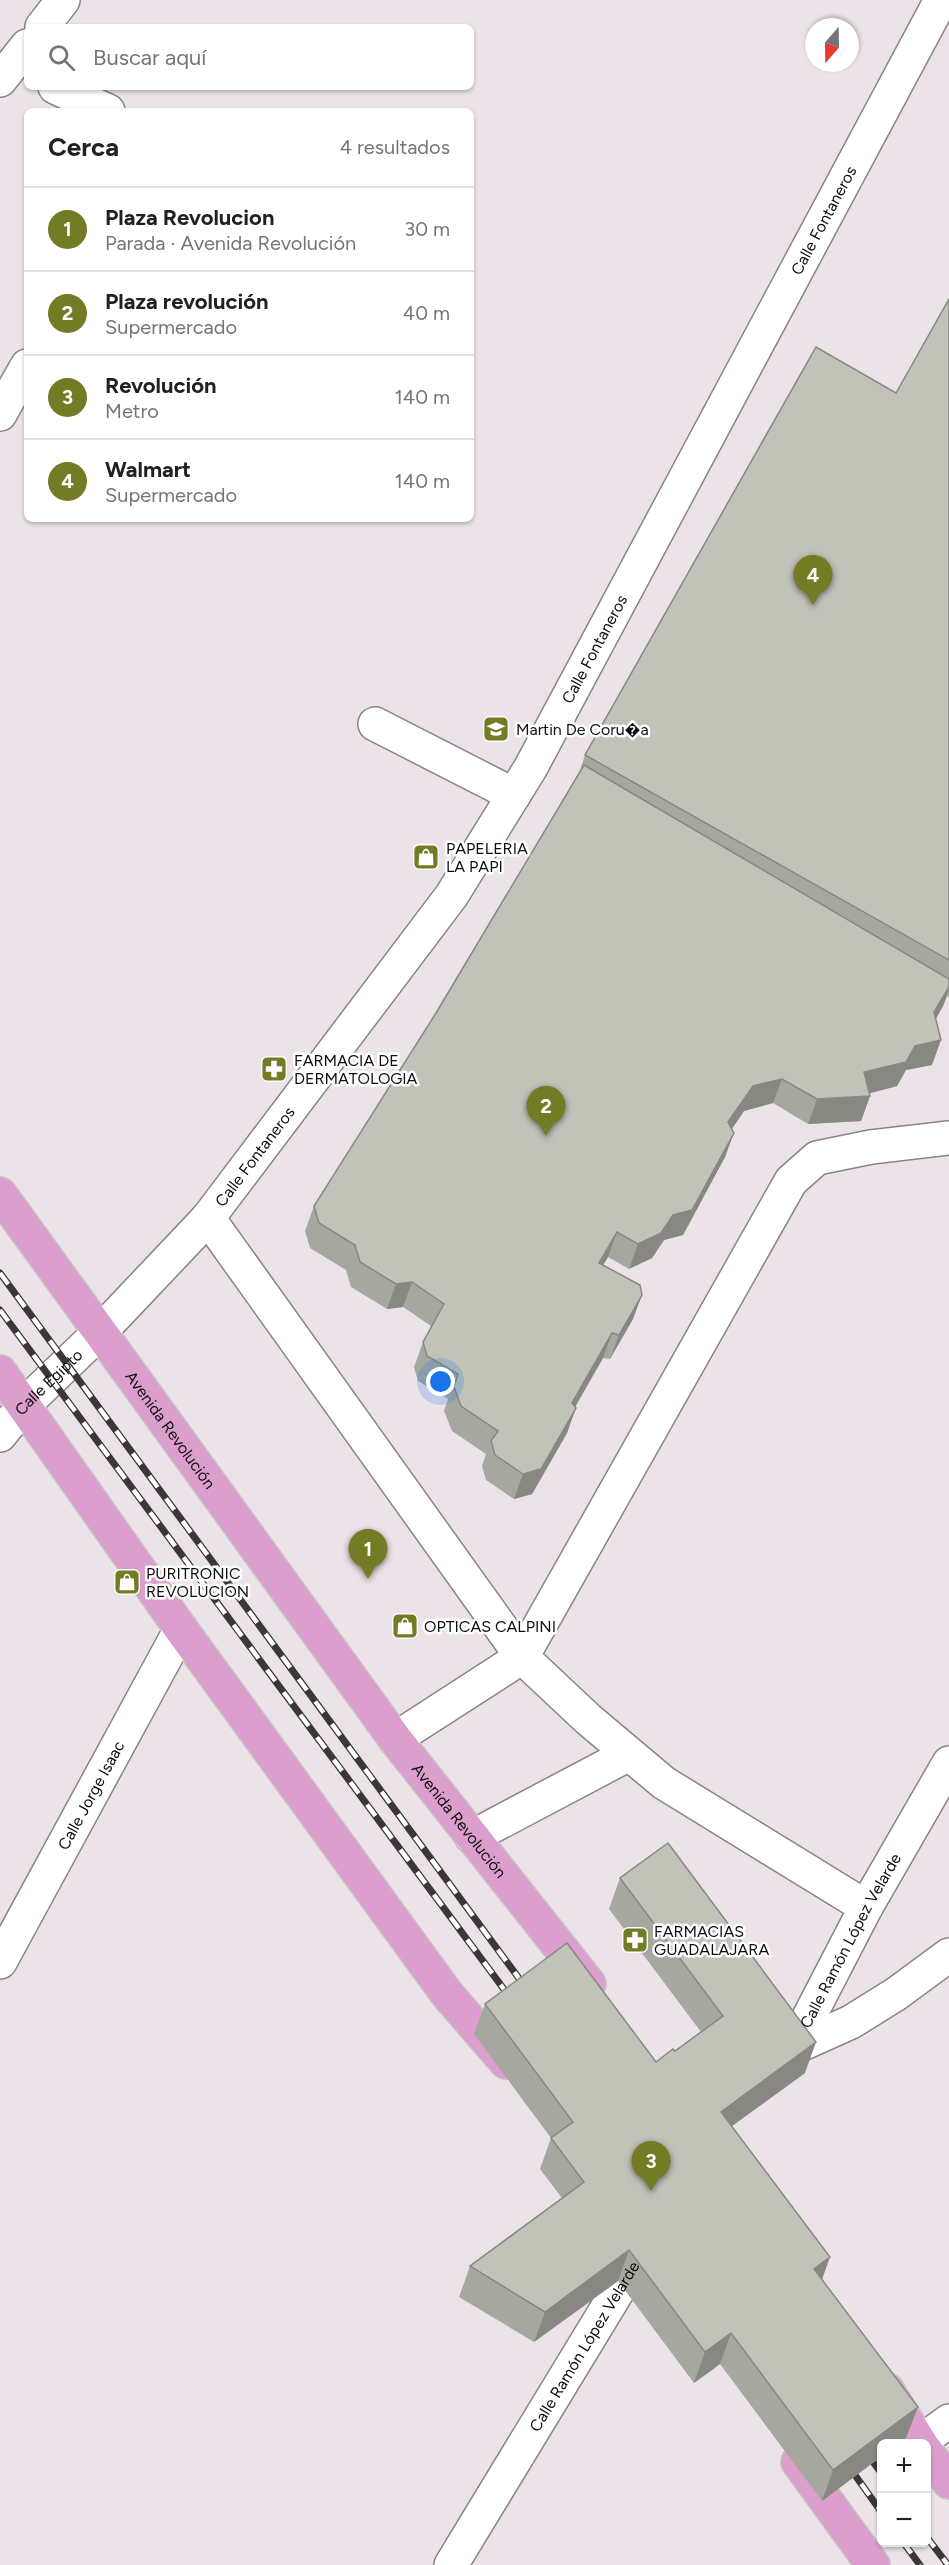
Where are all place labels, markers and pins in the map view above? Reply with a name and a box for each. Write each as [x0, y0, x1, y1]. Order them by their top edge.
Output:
pin: 4 [794, 556, 832, 605]
school or university icon: Martin De Coru�a [481, 714, 511, 744]
place label: Martin De Coru�a [516, 720, 649, 739]
place label: PAPELERIA LA PAPI [446, 839, 528, 876]
shop icon: PAPELERIA LA PAPI [411, 842, 441, 872]
place label: FARMACIA DE DERMATOLOGIA [294, 1051, 418, 1088]
pharmacy icon: FARMACIA DE DERMATOLOGIA [259, 1054, 289, 1084]
pin: 2 [526, 1086, 566, 1136]
pin: 1 [348, 1530, 388, 1579]
place label: PURITRONIC REVOLUCION [146, 1564, 249, 1601]
shop icon: PURITRONIC REVOLUCION [112, 1567, 142, 1597]
shop icon: OPTICAS CALPINI [390, 1611, 420, 1641]
place label: OPTICAS CALPINI [424, 1617, 556, 1636]
place label: FARMACIAS GUADALAJARA [654, 1922, 769, 1959]
pharmacy icon: FARMACIAS GUADALAJARA [620, 1925, 650, 1955]
pin: 3 [632, 2142, 670, 2191]

